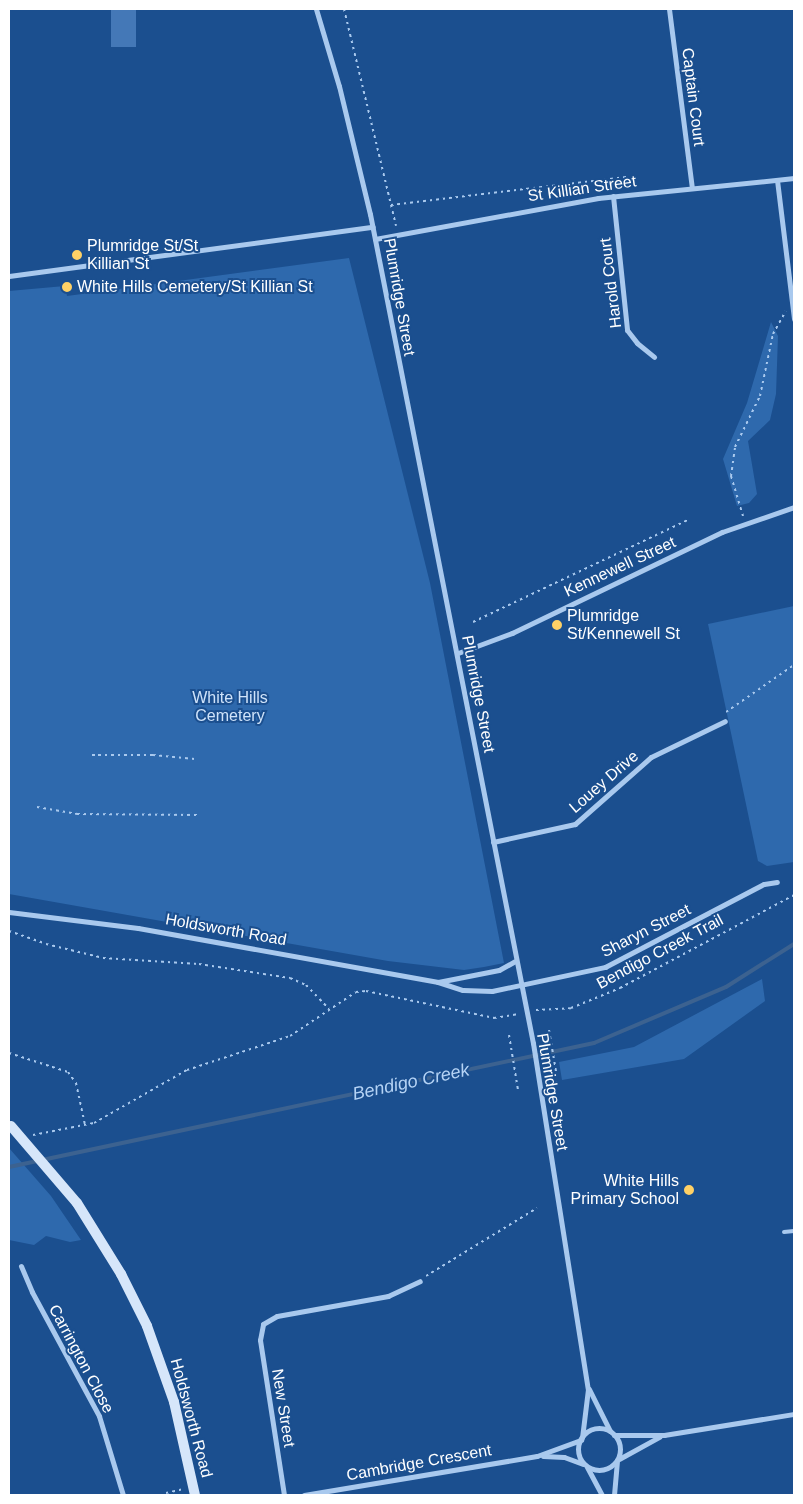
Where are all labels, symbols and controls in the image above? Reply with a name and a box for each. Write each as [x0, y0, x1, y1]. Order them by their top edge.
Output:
street label: Captain Court [677, 47, 709, 147]
street label: St Killian Street [527, 172, 637, 206]
place label: Plumridge St/St Killian St [87, 236, 198, 274]
street label: Plumridge Street [379, 237, 419, 357]
street label: Harold Court [596, 237, 626, 329]
marker: Plumridge St/St Killian St [71, 249, 83, 261]
place label: White Hills Cemetery/St Killian St [77, 277, 313, 297]
marker: White Hills Cemetery/St Killian St [61, 281, 73, 293]
street label: Kennewell Street [561, 533, 679, 601]
place label: Plumridge St/Kennewell St [567, 606, 680, 644]
marker: Plumridge St/Kennewell St [551, 619, 563, 631]
street label: Plumridge Street [457, 634, 499, 754]
park label: White Hills Cemetery [192, 688, 268, 726]
street label: Louey Drive [565, 747, 643, 817]
street label: Sharyn Street [598, 900, 694, 962]
street label: Holdsworth Road [164, 910, 288, 950]
street label: Bendigo Creek Trail [593, 910, 727, 994]
street label: Plumridge Street [532, 1032, 572, 1152]
water label: Bendigo Creek [351, 1059, 471, 1105]
place label: White Hills Primary School [571, 1171, 679, 1209]
marker: White Hills Primary School [683, 1184, 695, 1196]
street label: Carrington Close [44, 1301, 118, 1417]
street label: Holdsworth Road [166, 1356, 216, 1480]
street label: New Street [267, 1367, 299, 1449]
street label: Cambridge Crescent [345, 1441, 493, 1485]

